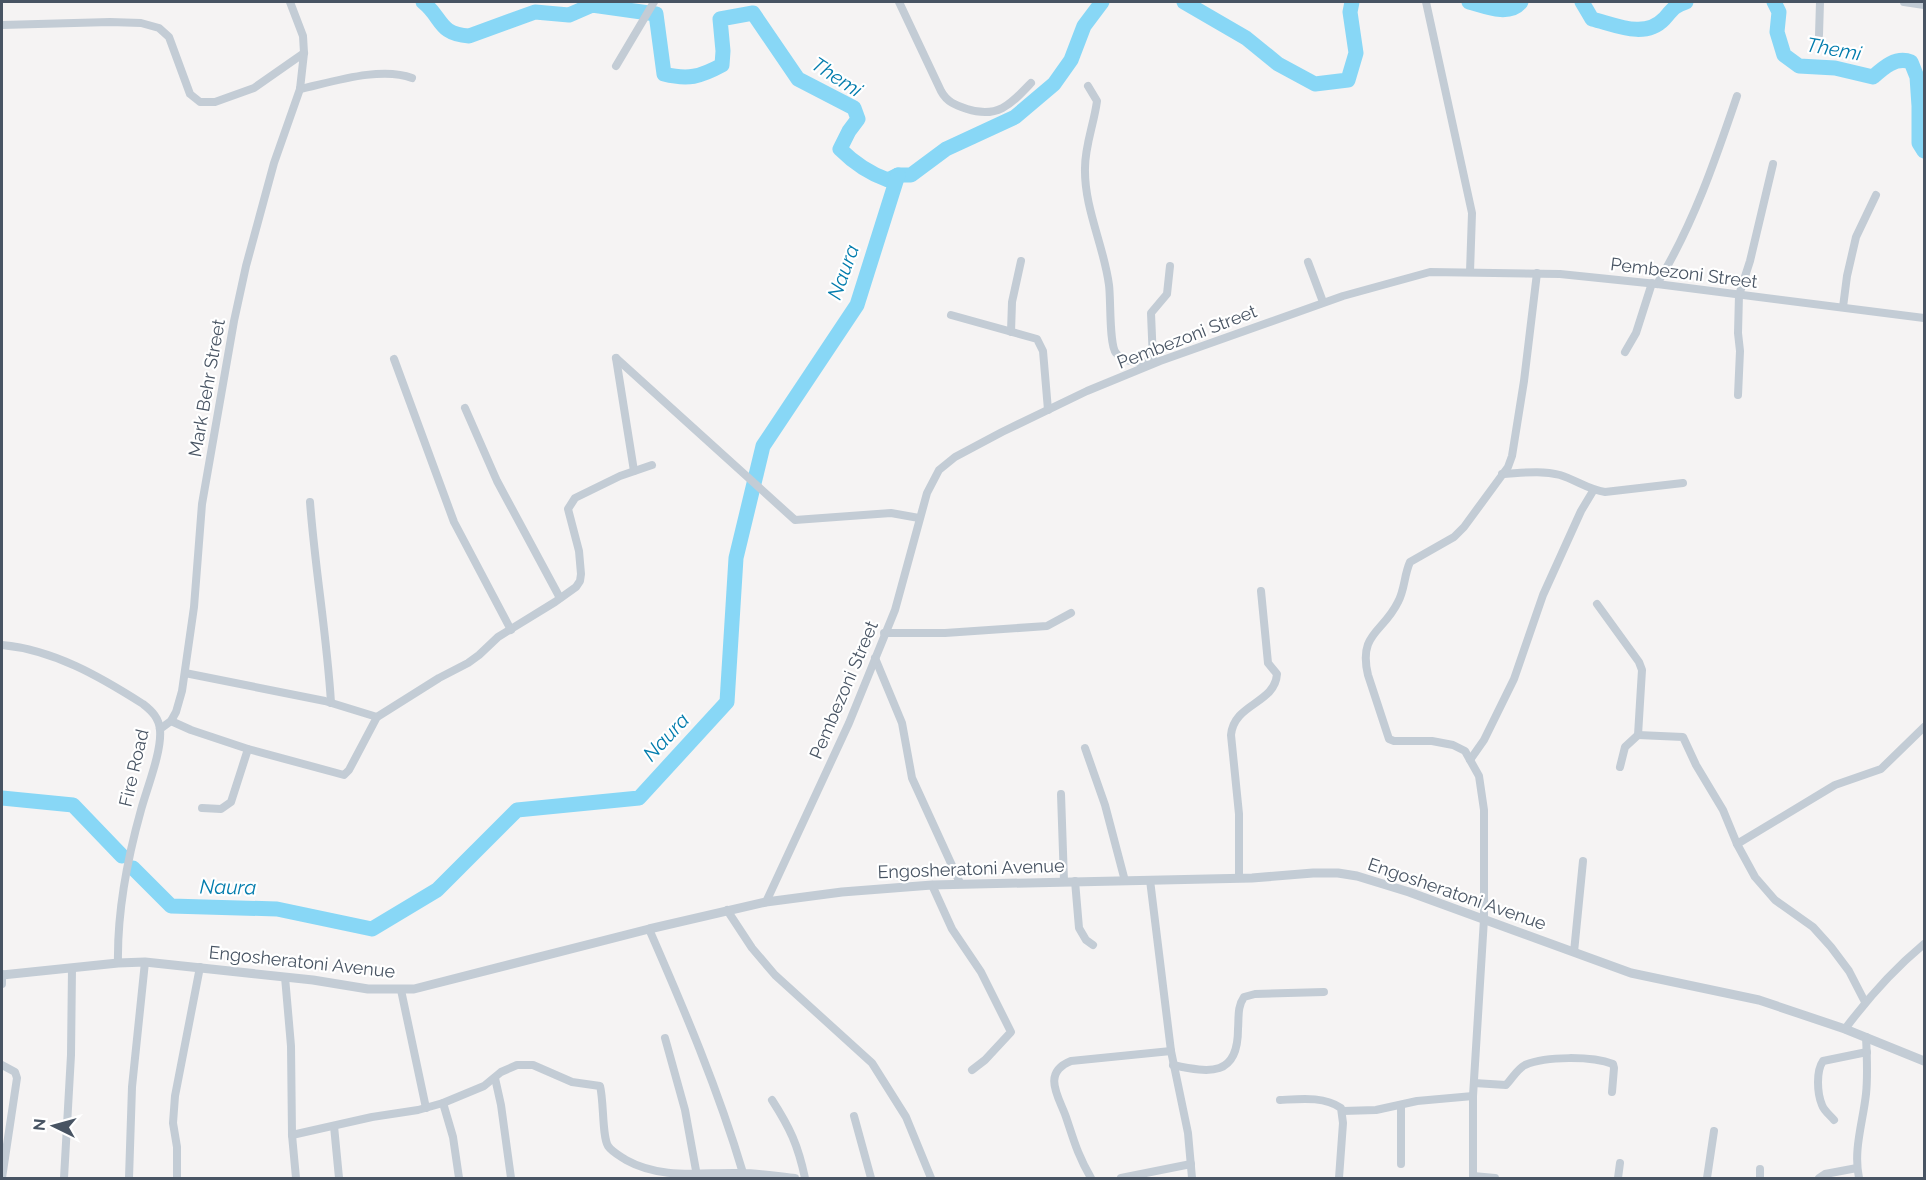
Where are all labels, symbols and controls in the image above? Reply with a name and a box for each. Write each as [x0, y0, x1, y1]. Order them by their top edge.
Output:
water label: Themi [1805, 32, 1864, 66]
water label: Themi [807, 52, 867, 103]
water label: Naura [822, 241, 864, 303]
street label: Pembezoni Street [1609, 253, 1759, 292]
street label: Pembezoni Street [1114, 300, 1260, 373]
street label: Mark Behr Street [184, 317, 229, 458]
street label: Pembezoni Street [805, 618, 882, 762]
water label: Naura [638, 708, 694, 766]
street label: Fire Road [114, 727, 153, 809]
street label: Engosheratoni Avenue [1365, 853, 1549, 934]
street label: Engosheratoni Avenue [877, 855, 1065, 882]
water label: Naura [200, 875, 257, 899]
street label: Engosheratoni Avenue [208, 941, 397, 982]
north arrow [24, 1096, 84, 1156]
text: N [30, 1118, 50, 1132]

